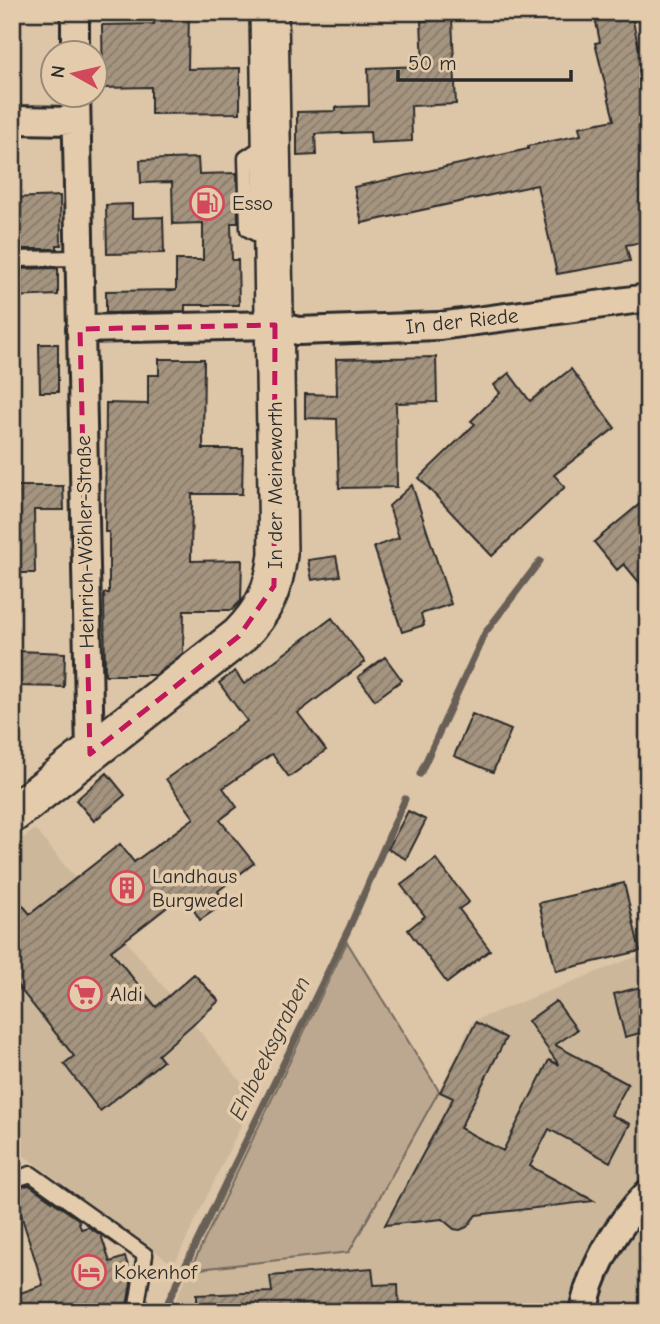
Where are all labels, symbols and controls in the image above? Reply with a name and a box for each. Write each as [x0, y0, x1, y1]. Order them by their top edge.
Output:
north arrow [38, 38, 108, 108]
scale bar [398, 38, 571, 82]
text: 50 m [408, 51, 457, 75]
text: N [46, 64, 70, 79]
fuel station icon: Esso [188, 184, 226, 222]
place label: Esso [232, 191, 273, 215]
street label: In der Riede [404, 303, 520, 339]
street label: In der Meineworth [263, 401, 287, 569]
street label: Heinrich-Wöhler-Straße [71, 435, 99, 649]
place label: Landhaus Burgwedel [152, 864, 244, 912]
building icon: Landhaus Burgwedel [108, 869, 146, 907]
water label: Ehlbeeksgraben [223, 972, 316, 1124]
supermarket icon: Aldi [66, 975, 104, 1013]
place label: Aldi [110, 982, 143, 1006]
hotel icon: Kokenhof [70, 1253, 108, 1291]
place label: Kokenhof [114, 1260, 198, 1284]

